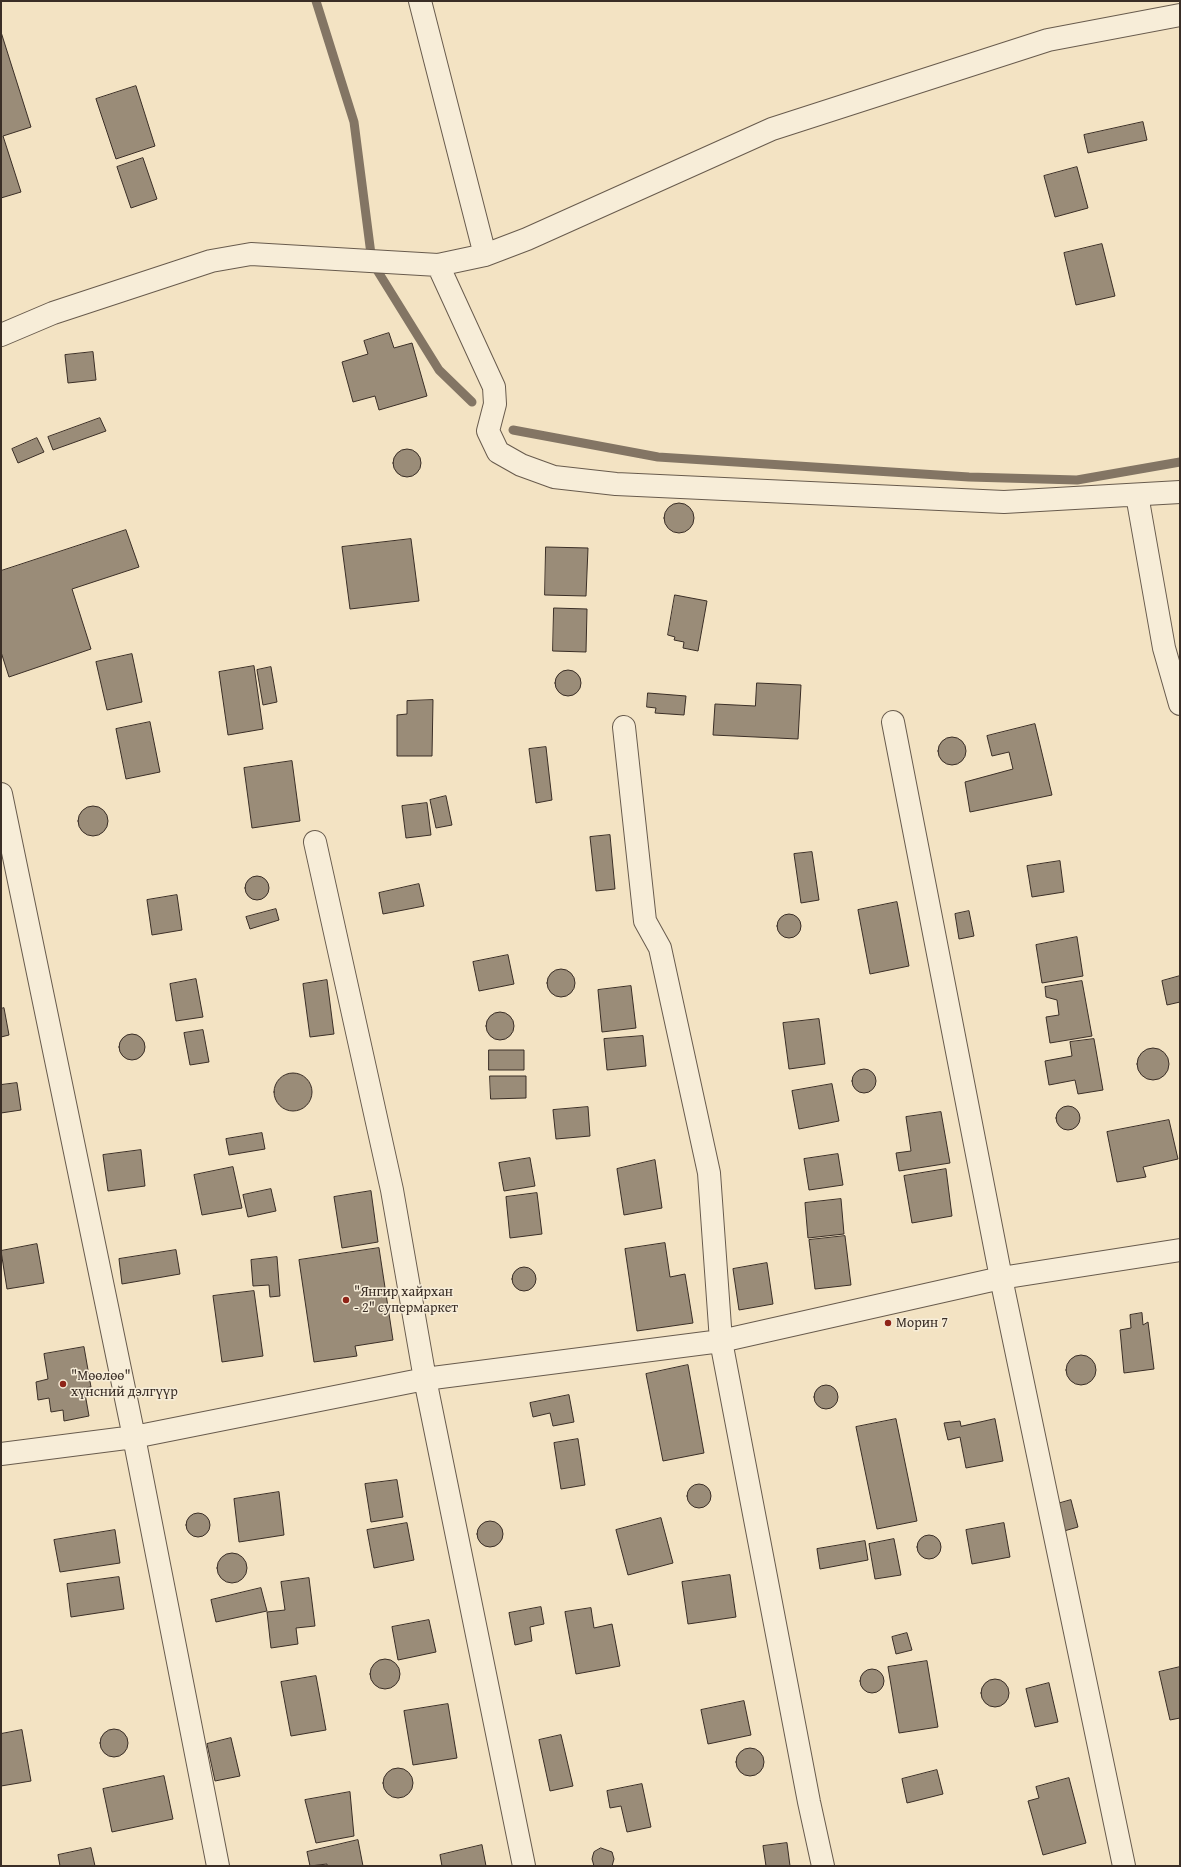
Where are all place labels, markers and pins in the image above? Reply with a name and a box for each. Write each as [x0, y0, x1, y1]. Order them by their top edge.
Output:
place label: "Янгир хайрхан - 2" супермаркет [354, 1284, 458, 1316]
marker: "Янгир хайрхан - 2" супермаркет [341, 1295, 351, 1305]
place label: Морин 7 [896, 1315, 948, 1331]
marker: Морин 7 [883, 1318, 893, 1328]
place label: "Мөөлөө" хүнсний дэлгүүр [71, 1368, 178, 1400]
marker: "Мөөлөө" хүнсний дэлгүүр [58, 1379, 68, 1389]

